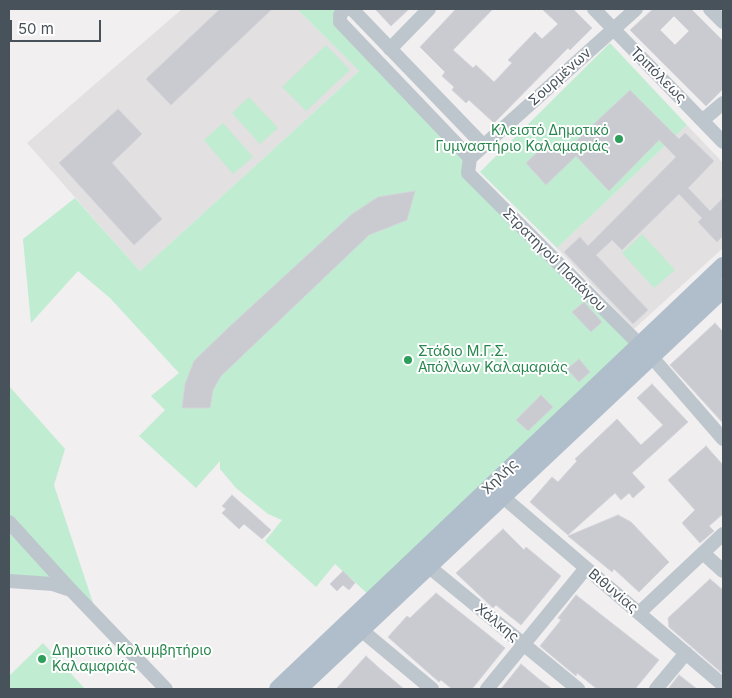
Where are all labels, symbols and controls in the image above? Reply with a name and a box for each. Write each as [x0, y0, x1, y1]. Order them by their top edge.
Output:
scale bar [12, 10, 104, 42]
text: 50 m [18, 19, 54, 38]
street label: Τριπόλεως [627, 44, 689, 106]
street label: Σουρμένων [525, 45, 595, 109]
place label: Κλειστό Δημοτικό Γυμναστήριο Καλαμαριάς [436, 123, 609, 156]
marker: Κλειστό Δημοτικό Γυμναστήριο Καλαμαριάς [613, 133, 625, 145]
street label: Στρατηγού Παπάγου [499, 205, 609, 315]
place label: Στάδιο Μ.Γ.Σ. Απόλλων Καλαμαριάς [418, 344, 568, 377]
marker: Στάδιο Μ.Γ.Σ. Απόλλων Καλαμαριάς [402, 354, 414, 366]
street label: Χηλής [479, 456, 521, 498]
street label: Βιθυνίας [585, 565, 641, 617]
street label: Χάλκης [472, 600, 522, 646]
place label: Δημοτικό Κολυμβητήριο Καλαμαριάς [52, 643, 212, 676]
marker: Δημοτικό Κολυμβητήριο Καλαμαριάς [36, 653, 48, 665]

